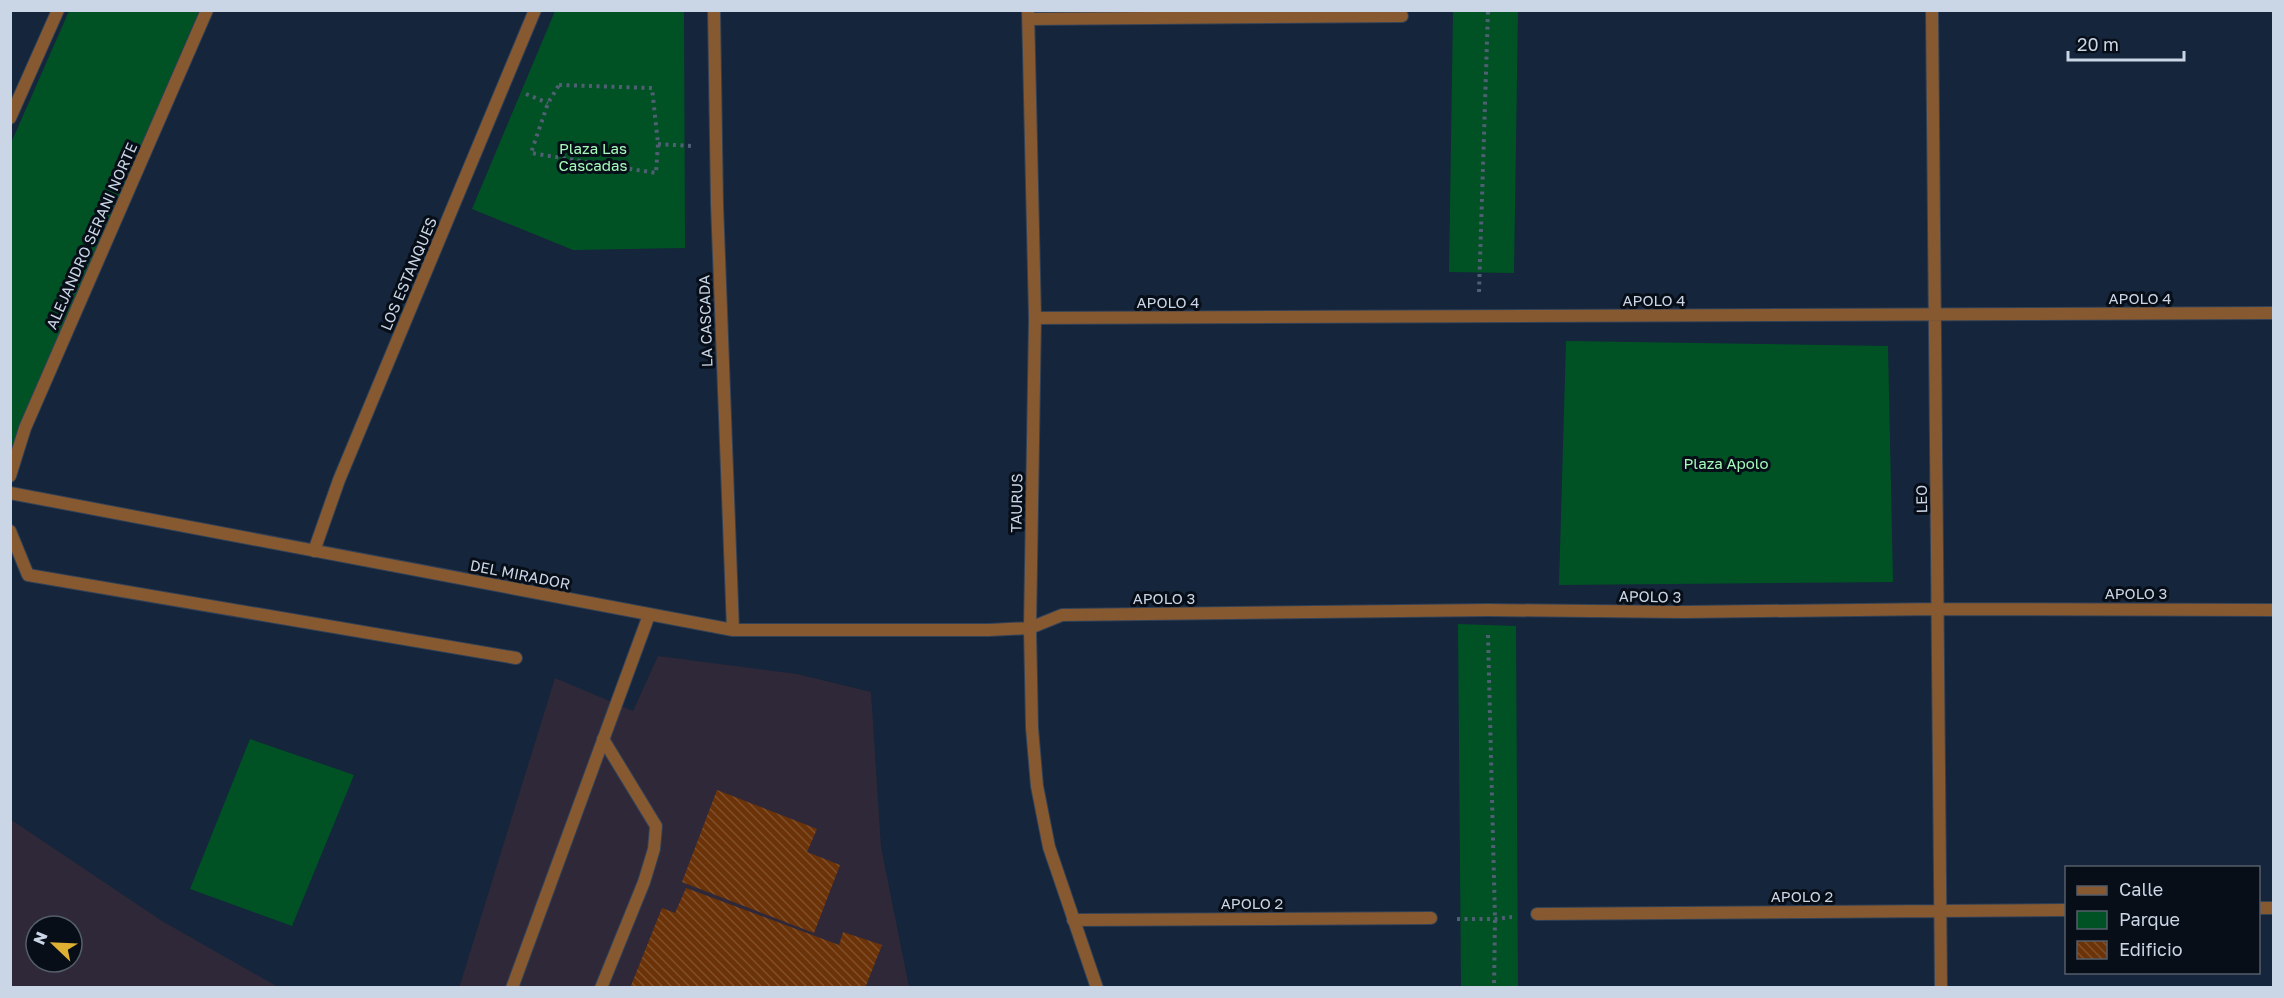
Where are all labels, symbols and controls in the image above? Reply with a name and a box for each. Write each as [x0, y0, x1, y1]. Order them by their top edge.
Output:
scale bar [2068, 24, 2184, 62]
text: 20 m [2077, 33, 2119, 55]
street label: ALEJANDRO SERANI NORTE [42, 139, 140, 332]
park label: Plaza Las Cascadas [559, 139, 628, 174]
street label: LOS ESTANQUES [376, 214, 440, 333]
street label: LA CASCADA [694, 275, 716, 368]
street label: APOLO 4 [2109, 289, 2171, 307]
street label: APOLO 4 [1623, 291, 1685, 309]
street label: APOLO 4 [1137, 293, 1199, 311]
park label: Plaza Apolo [1684, 454, 1768, 472]
street label: TAURUS [1006, 473, 1026, 533]
street label: LEO [1912, 484, 1930, 514]
street label: DEL MIRADOR [469, 555, 572, 593]
street label: APOLO 3 [2105, 584, 2167, 602]
street label: APOLO 3 [1619, 586, 1681, 606]
street label: APOLO 3 [1133, 589, 1195, 607]
legend [2065, 866, 2260, 974]
text: Calle [2119, 878, 2163, 900]
street label: APOLO 2 [1771, 887, 1833, 905]
street label: APOLO 2 [1221, 894, 1283, 912]
text: Parque [2119, 908, 2180, 930]
north arrow [24, 914, 84, 974]
text: N [29, 929, 52, 948]
text: Edificio [2119, 938, 2183, 960]

